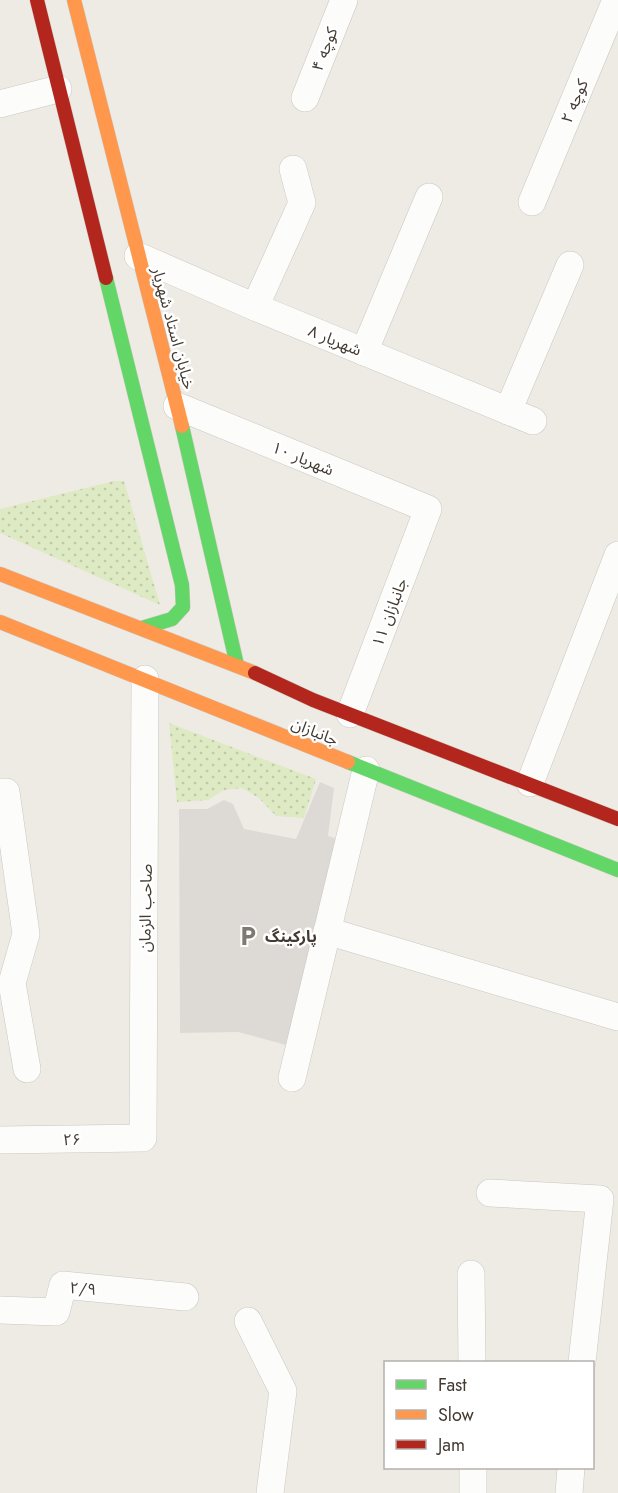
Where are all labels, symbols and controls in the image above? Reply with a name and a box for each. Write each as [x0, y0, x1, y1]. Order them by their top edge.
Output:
street label: کوچه ۴ [306, 24, 343, 74]
street label: کوچه ۲ [555, 75, 594, 127]
street label: خیابان استاد شهریار [146, 263, 201, 392]
street label: شهریار ۸ [305, 319, 365, 362]
street label: شهریار ۱۰ [268, 436, 337, 481]
street label: ۱۱ جانبازان [366, 575, 413, 650]
street label: جانبازان [288, 712, 342, 751]
street label: صاحب الزمان [133, 864, 158, 952]
parking icon: پارکینگ [236, 924, 260, 948]
place label: پارکینگ [265, 925, 317, 948]
street label: ۲۶ [63, 1128, 81, 1151]
street label: ۲/۹ [69, 1276, 97, 1301]
legend [384, 1361, 594, 1469]
text: Fast [438, 1372, 467, 1398]
text: Slow [438, 1402, 475, 1428]
text: Jam [436, 1432, 465, 1458]

